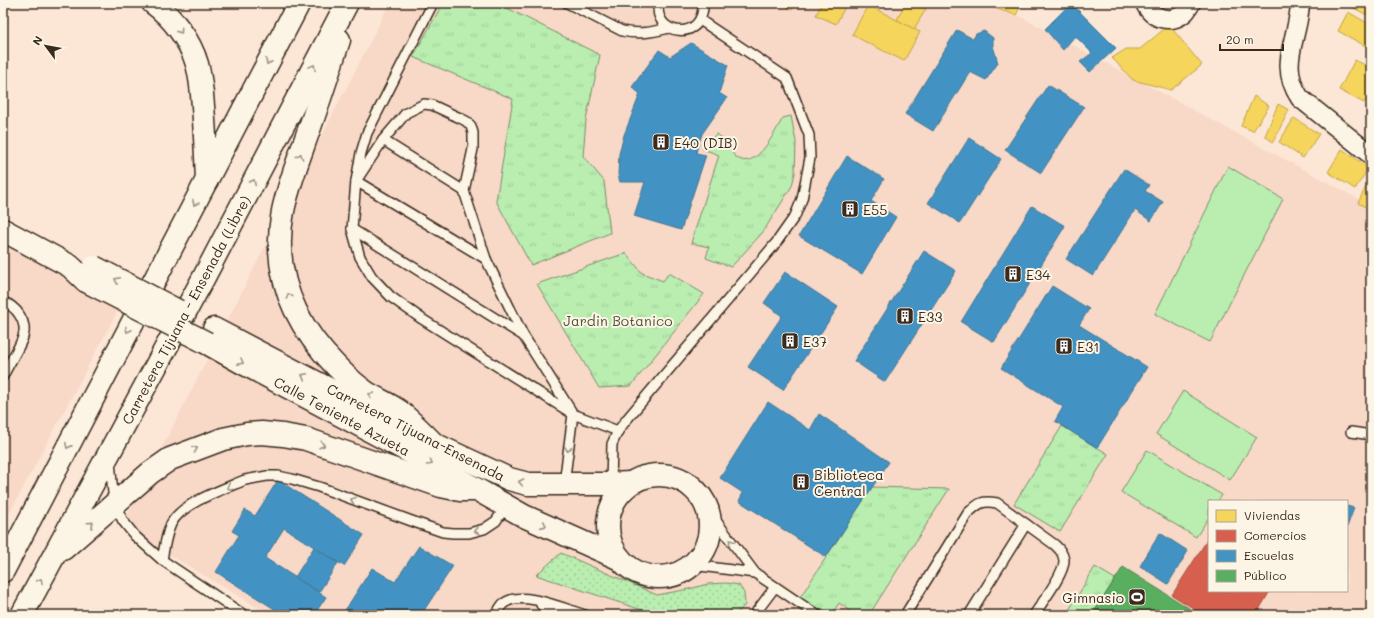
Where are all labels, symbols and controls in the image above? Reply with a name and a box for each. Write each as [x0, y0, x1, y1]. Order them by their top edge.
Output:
north arrow [26, 26, 66, 66]
scale bar [1220, 26, 1283, 52]
one-way arrow [175, 27, 182, 34]
text: 20 m [1226, 31, 1254, 47]
text: N [29, 33, 46, 48]
one-way arrow [265, 58, 273, 66]
one-way arrow [309, 64, 316, 71]
building icon: E40 (DIB) [651, 132, 671, 152]
place label: E40 (DIB) [674, 133, 738, 152]
one-way arrow [295, 153, 304, 160]
one-way arrow [249, 179, 256, 186]
street label: Carretera Tijuana - Ensenada (Libre) [117, 192, 255, 428]
one-way arrow [192, 198, 200, 206]
building icon: E55 [840, 199, 860, 219]
place label: E55 [863, 200, 887, 219]
building icon: E34 [1003, 264, 1023, 284]
place label: E34 [1026, 265, 1051, 284]
one-way arrow [114, 277, 122, 284]
one-way arrow [285, 293, 294, 300]
building icon: E33 [895, 306, 915, 326]
place label: E33 [918, 307, 942, 326]
park label: Jardin Botanico [563, 311, 673, 330]
one-way arrow [125, 326, 133, 334]
building icon: E37 [780, 331, 800, 351]
place label: E37 [803, 332, 827, 351]
building icon: E31 [1054, 336, 1074, 356]
place label: E31 [1077, 337, 1099, 356]
one-way arrow [237, 358, 244, 365]
street label: Calle Teniente Azueta [271, 372, 413, 460]
one-way arrow [301, 373, 309, 381]
street label: Carretera Tijuana-Ensenada [324, 379, 508, 485]
one-way arrow [368, 392, 375, 399]
one-way arrow [318, 440, 325, 449]
one-way arrow [65, 442, 73, 449]
one-way arrow [192, 445, 199, 453]
one-way arrow [564, 446, 573, 452]
one-way arrow [426, 459, 433, 466]
place label: Biblioteca Central [814, 465, 884, 500]
building icon: Biblioteca Central [791, 472, 811, 492]
one-way arrow [518, 479, 524, 487]
one-way arrow [225, 482, 233, 490]
one-way arrow [350, 496, 357, 504]
legend [1208, 500, 1348, 592]
text: Viviendas [1244, 507, 1301, 523]
one-way arrow [540, 520, 547, 528]
one-way arrow [86, 522, 94, 529]
one-way arrow [474, 526, 480, 534]
text: Comercios [1244, 527, 1307, 543]
one-way arrow [729, 539, 736, 546]
text: Escuelas [1244, 547, 1294, 563]
text: Público [1244, 567, 1286, 583]
one-way arrow [35, 578, 43, 585]
sports icon: Gimnasio [1127, 587, 1147, 607]
place label: Gimnasio [1062, 588, 1124, 607]

